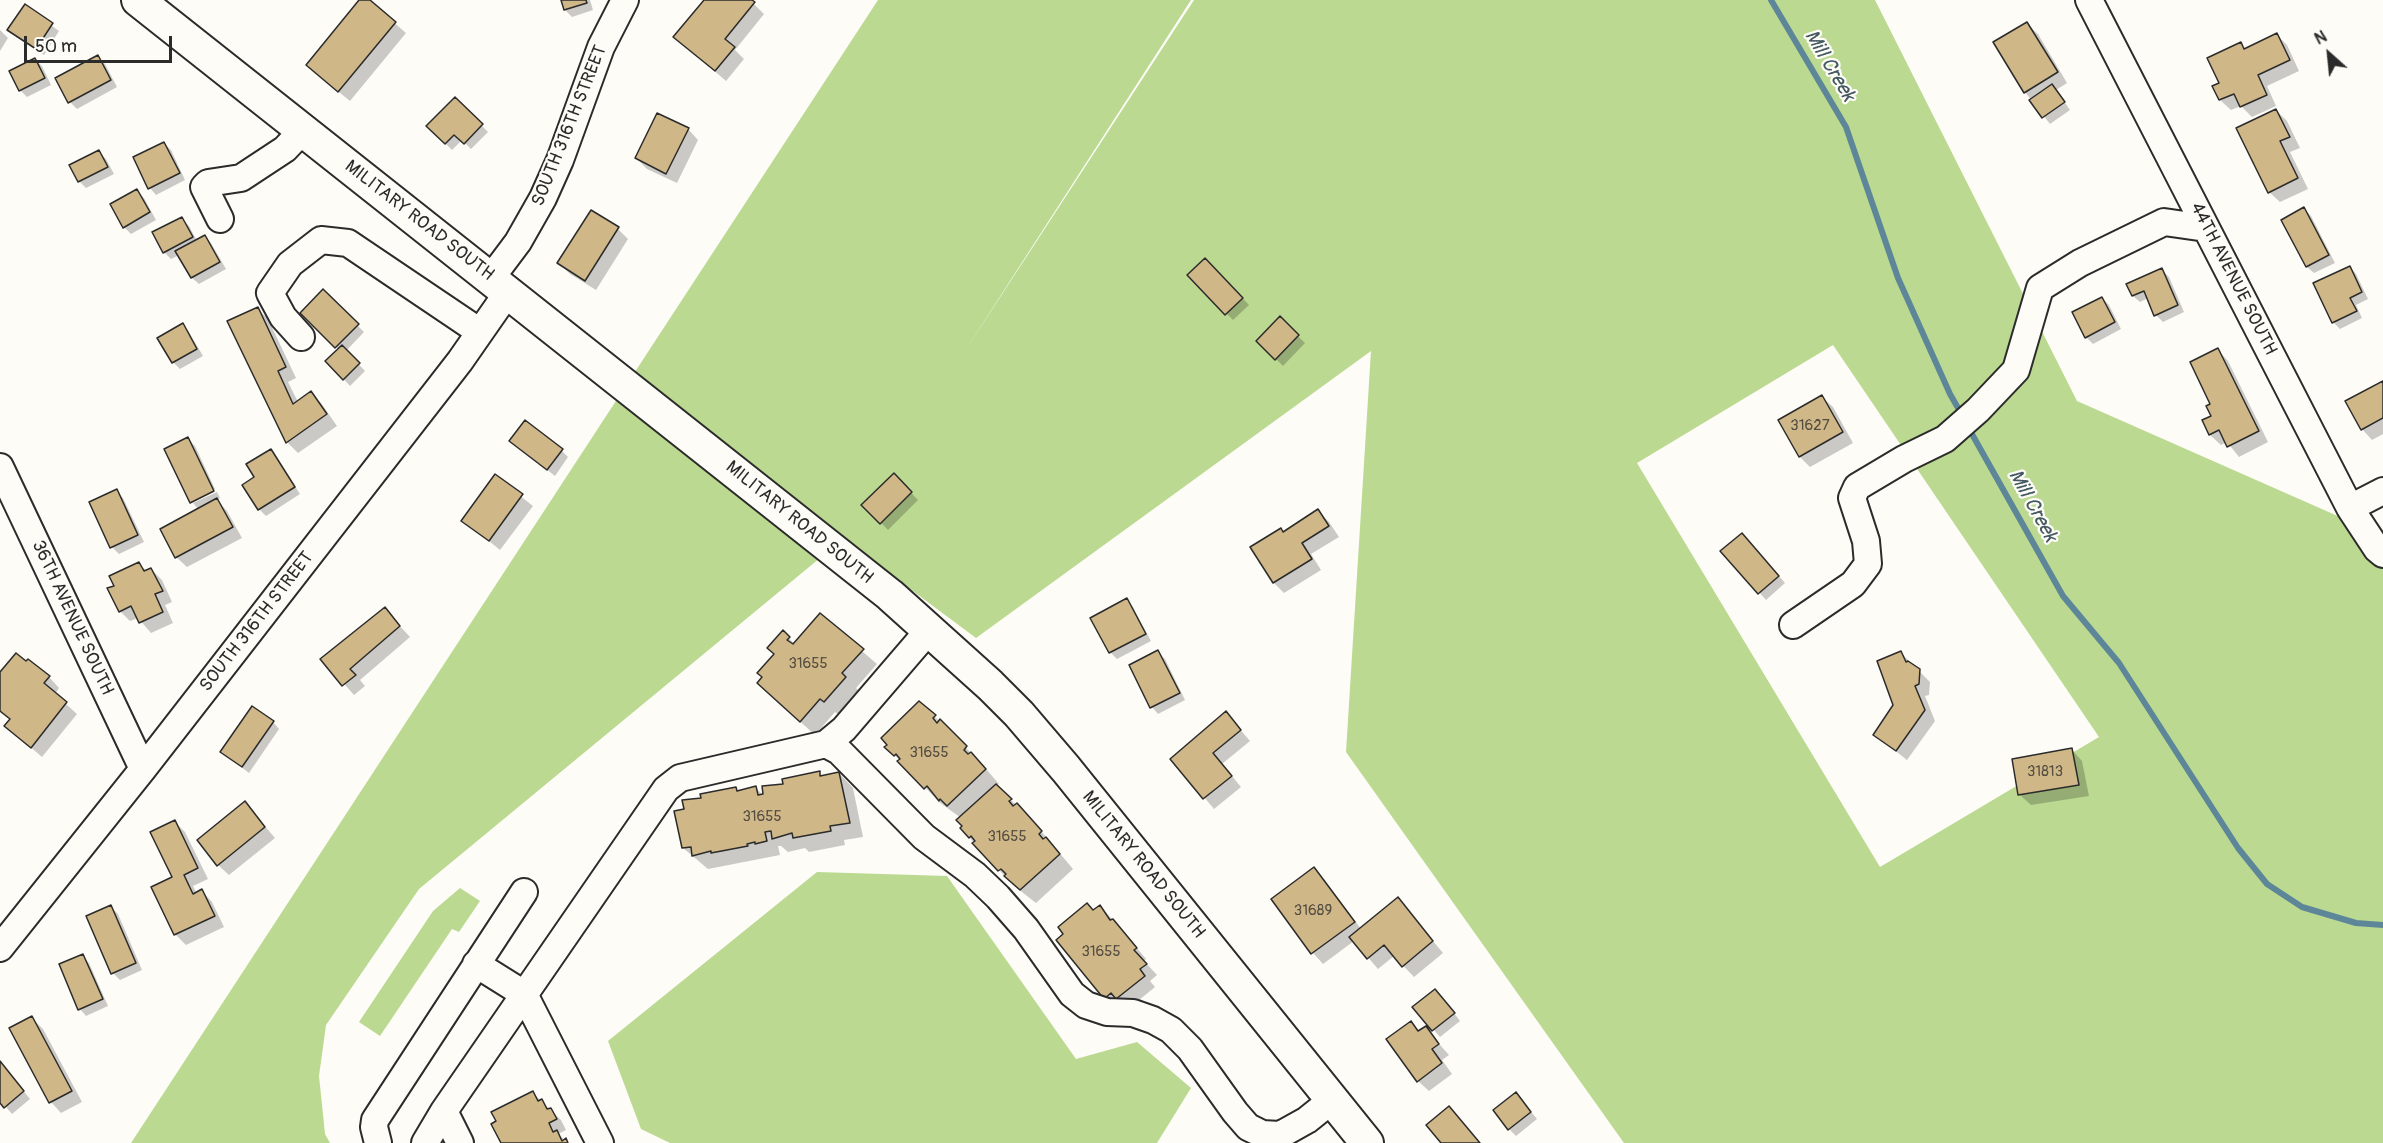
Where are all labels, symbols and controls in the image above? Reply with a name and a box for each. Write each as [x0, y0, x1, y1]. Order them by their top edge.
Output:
scale bar [27, 24, 176, 62]
north arrow [2299, 24, 2359, 84]
water label: Mill Creek [1798, 26, 1860, 106]
text: N [2311, 27, 2330, 49]
text: 50 m [35, 35, 77, 58]
street label: SOUTH 316TH STREET [528, 42, 612, 210]
street label: MILITARY ROAD SOUTH [340, 156, 498, 286]
street label: 44TH AVENUE SOUTH [2185, 199, 2281, 359]
house number: 31627 [1790, 417, 1830, 435]
street label: MILITARY ROAD SOUTH [721, 457, 877, 589]
water label: Mill Creek [2002, 466, 2062, 546]
street label: 36TH AVENUE SOUTH [27, 537, 117, 699]
street label: SOUTH 316TH STREET [196, 548, 318, 696]
house number: 31655 [788, 655, 828, 673]
house number: 31655 [909, 744, 949, 762]
house number: 31813 [2027, 763, 2063, 781]
street label: MILITARY ROAD SOUTH [1077, 787, 1209, 943]
house number: 31655 [742, 808, 782, 826]
house number: 31655 [987, 828, 1027, 846]
house number: 31689 [1294, 902, 1332, 920]
house number: 31655 [1081, 943, 1121, 961]

